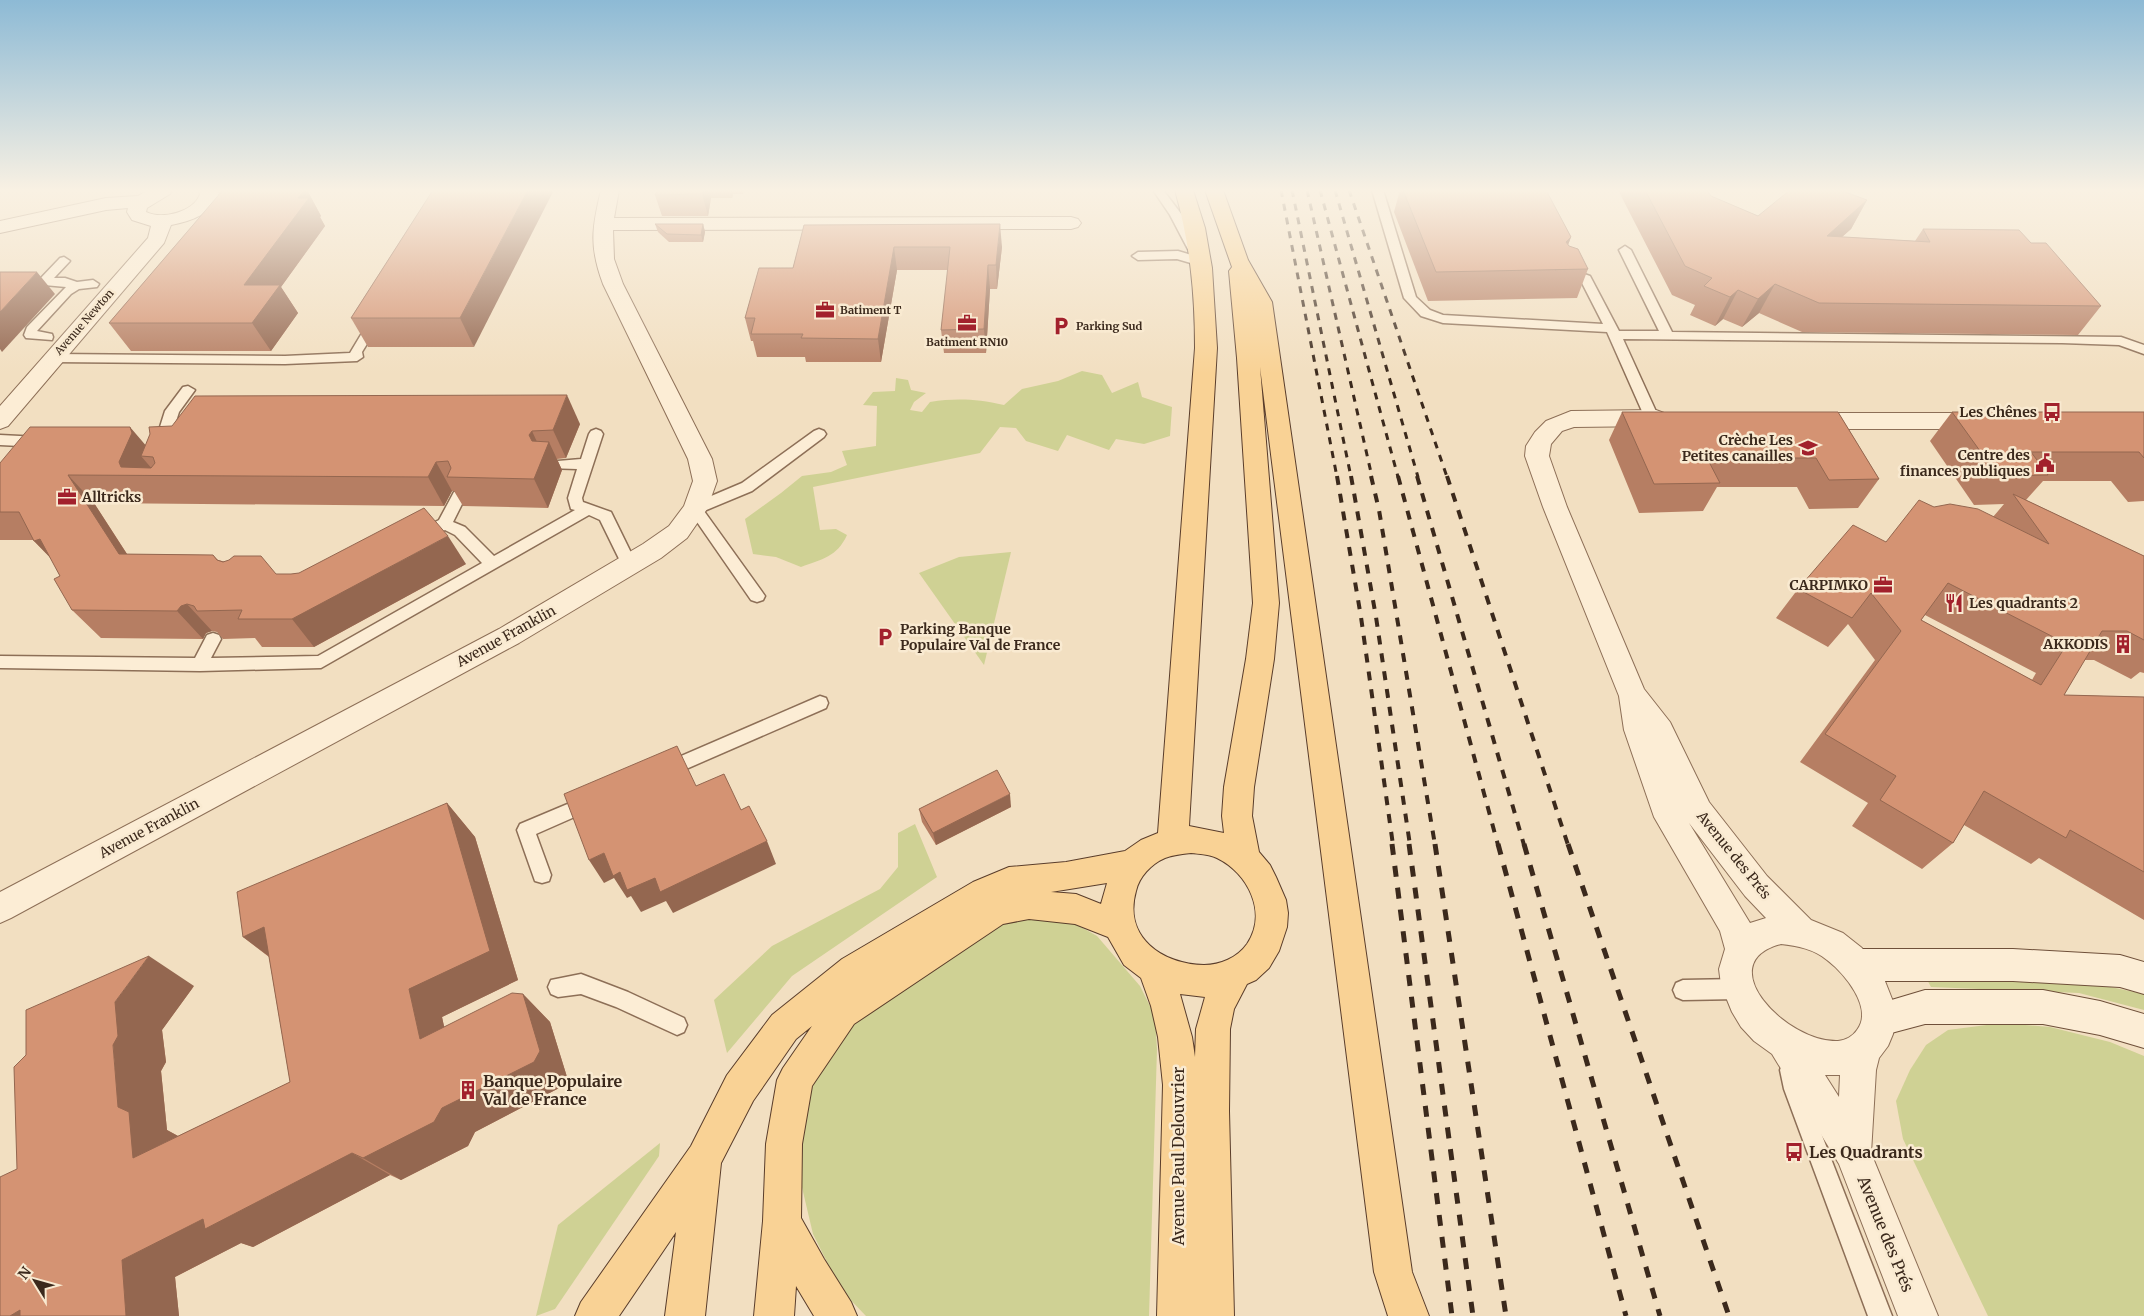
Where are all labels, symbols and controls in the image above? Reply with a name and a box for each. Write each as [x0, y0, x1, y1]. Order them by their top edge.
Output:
street label: Avenue Newton [51, 286, 117, 359]
office icon: Batiment T [814, 299, 836, 321]
place label: Batiment T [840, 303, 902, 317]
office icon: Batiment RN10 [956, 312, 978, 334]
parking icon: Parking Sud [1050, 315, 1072, 337]
place label: Parking Sud [1076, 319, 1142, 333]
place label: Batiment RN10 [926, 335, 1008, 349]
bus stop icon: Les Chênes [2041, 401, 2063, 423]
place label: Les Chênes [1959, 403, 2037, 421]
place label: Crèche Les Petites canailles [1682, 431, 1793, 465]
school or university icon: Crèche Les Petites canailles [1797, 437, 1819, 459]
place label: Centre des finances publiques [1900, 446, 2030, 480]
public building icon: Centre des finances publiques [2034, 452, 2056, 474]
office icon: Alltricks [56, 486, 78, 508]
place label: Alltricks [81, 488, 141, 506]
office icon: CARPIMKO [1872, 574, 1894, 596]
place label: CARPIMKO [1790, 576, 1868, 594]
restaurant icon: Les quadrants 2 [1943, 592, 1965, 614]
place label: Les quadrants 2 [1969, 594, 2078, 612]
street label: Avenue Franklin [452, 601, 559, 671]
place label: Parking Banque Populaire Val de France [900, 620, 1061, 654]
parking icon: Parking Banque Populaire Val de France [874, 626, 896, 648]
building icon: AKKODIS [2112, 633, 2134, 655]
place label: AKKODIS [2042, 635, 2109, 653]
street label: Avenue Franklin [95, 794, 202, 862]
street label: Avenue des Prés [1692, 807, 1775, 903]
street label: Avenue Paul Delouvrier [1168, 1067, 1188, 1246]
place label: Banque Populaire Val de France [482, 1071, 623, 1109]
building icon: Banque Populaire Val de France [457, 1079, 479, 1101]
bus stop icon: Les Quadrants [1783, 1141, 1805, 1163]
place label: Les Quadrants [1809, 1142, 1923, 1162]
street label: Avenue des Prés [1853, 1172, 1918, 1295]
north arrow [10, 1256, 60, 1306]
text: N [14, 1263, 35, 1283]

